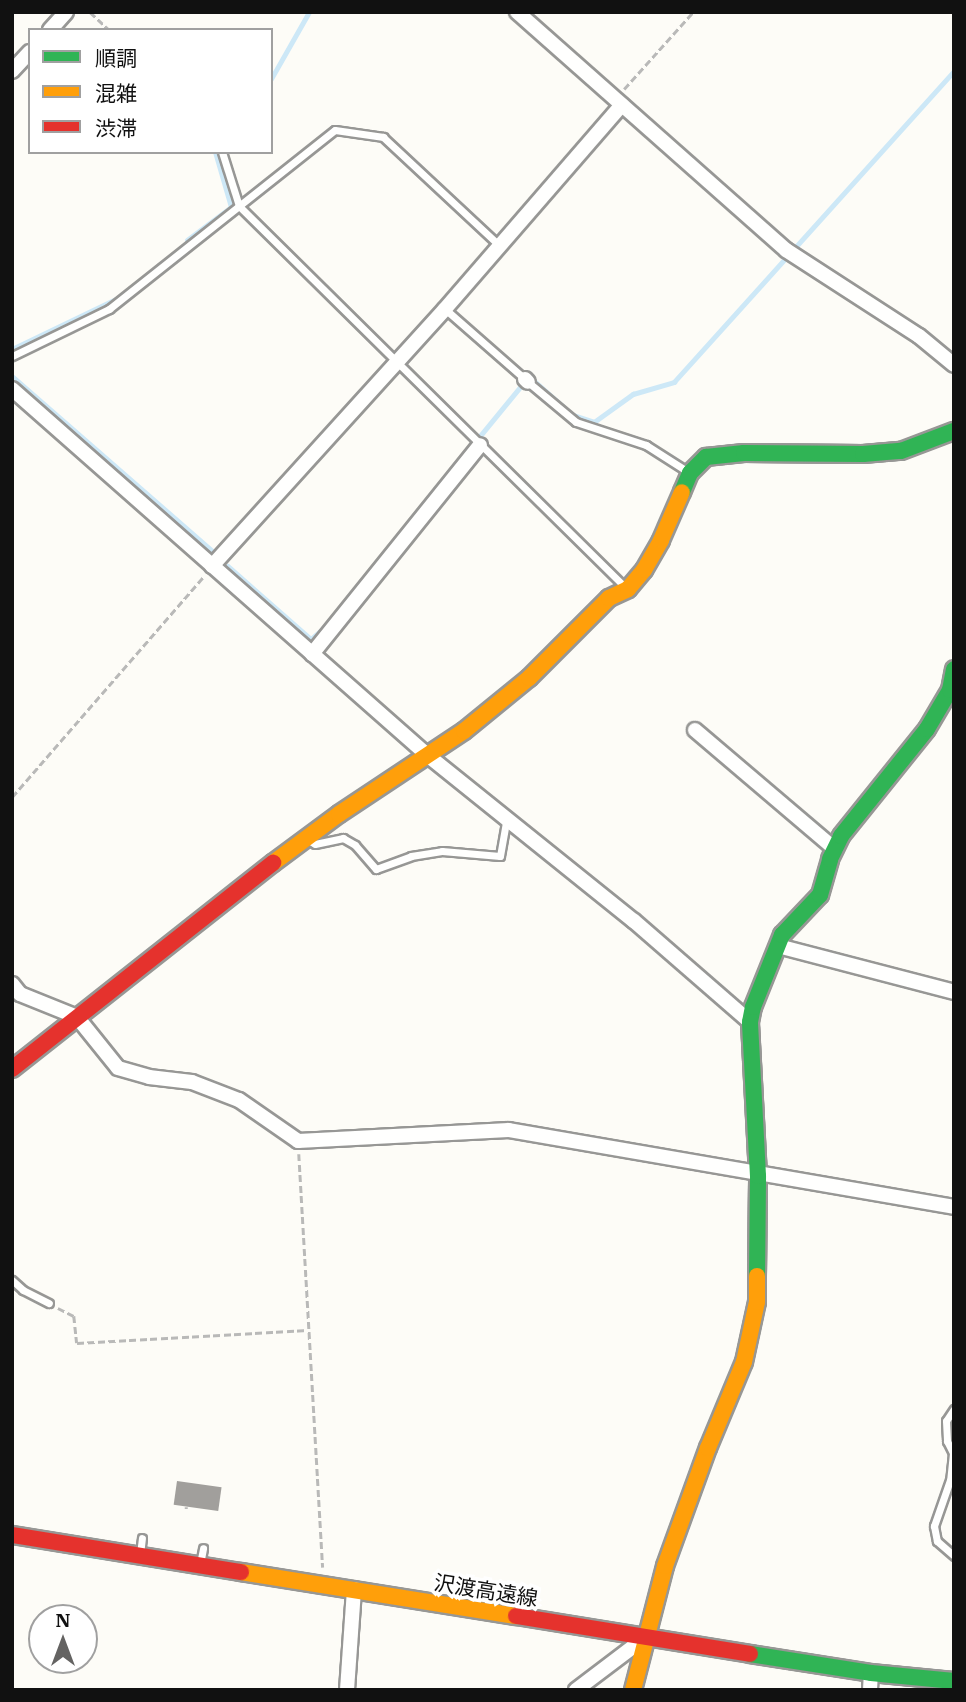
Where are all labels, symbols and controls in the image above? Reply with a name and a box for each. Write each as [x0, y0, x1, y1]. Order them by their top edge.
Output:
legend [28, 28, 273, 154]
text: 順調 [95, 44, 137, 72]
text: 混雑 [95, 79, 137, 107]
text: 渋滞 [95, 114, 137, 142]
street label: 沢渡高遠線 [432, 1569, 540, 1611]
north arrow [28, 1604, 98, 1674]
text: N [55, 1608, 71, 1632]

